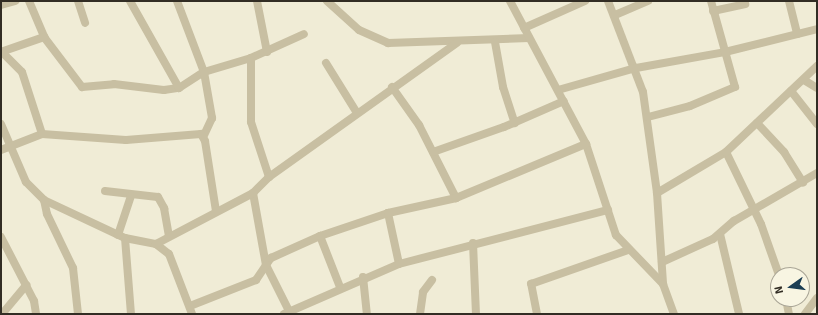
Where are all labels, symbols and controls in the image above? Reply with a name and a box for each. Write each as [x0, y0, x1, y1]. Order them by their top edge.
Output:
north arrow [770, 267, 810, 307]
text: N [772, 284, 786, 295]

